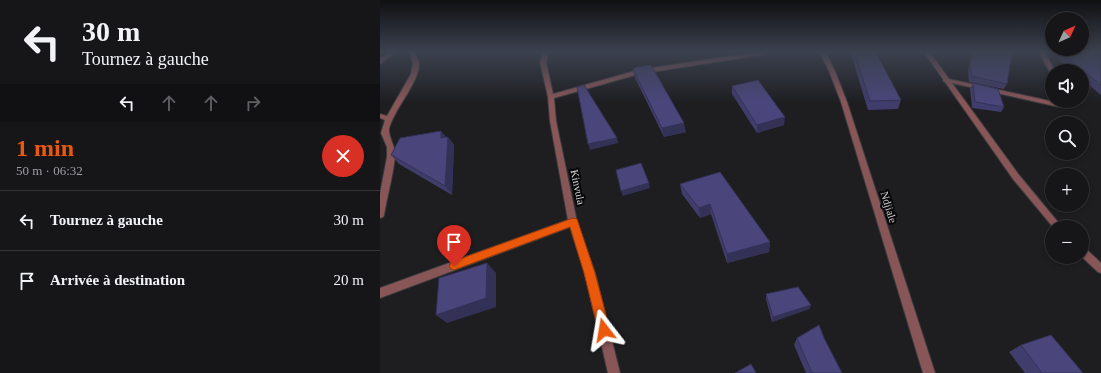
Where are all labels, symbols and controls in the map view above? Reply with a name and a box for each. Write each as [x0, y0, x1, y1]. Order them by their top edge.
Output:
north arrow [1045, 12, 1089, 56]
map controls [1045, 12, 1089, 264]
icon: left [16, 16, 68, 68]
text: 30 m [82, 16, 140, 47]
text: Tournez à gauche [82, 49, 209, 69]
button: sound [1045, 64, 1089, 108]
icon: left [116, 92, 138, 114]
icon: ahead [158, 92, 180, 114]
icon: ahead [200, 92, 222, 114]
icon: right [242, 92, 264, 114]
button: search [1045, 116, 1089, 160]
text: 1 min [16, 135, 74, 161]
button: close [322, 135, 364, 177]
text: 50 m · 06:32 [16, 163, 83, 178]
street label: Kinvula [568, 168, 588, 206]
button: + [1045, 168, 1089, 212]
street label: Ndjiale [879, 190, 900, 224]
icon: left [16, 210, 38, 232]
text: Tournez à gauche [50, 212, 163, 228]
text: 30 m [334, 212, 364, 228]
button: − [1045, 220, 1089, 264]
pin [437, 225, 471, 266]
icon: arrive [443, 231, 465, 253]
icon: arrive [16, 270, 38, 292]
text: Arrivée à destination [50, 272, 185, 288]
text: 20 m [334, 272, 364, 288]
position arrow [583, 309, 625, 351]

